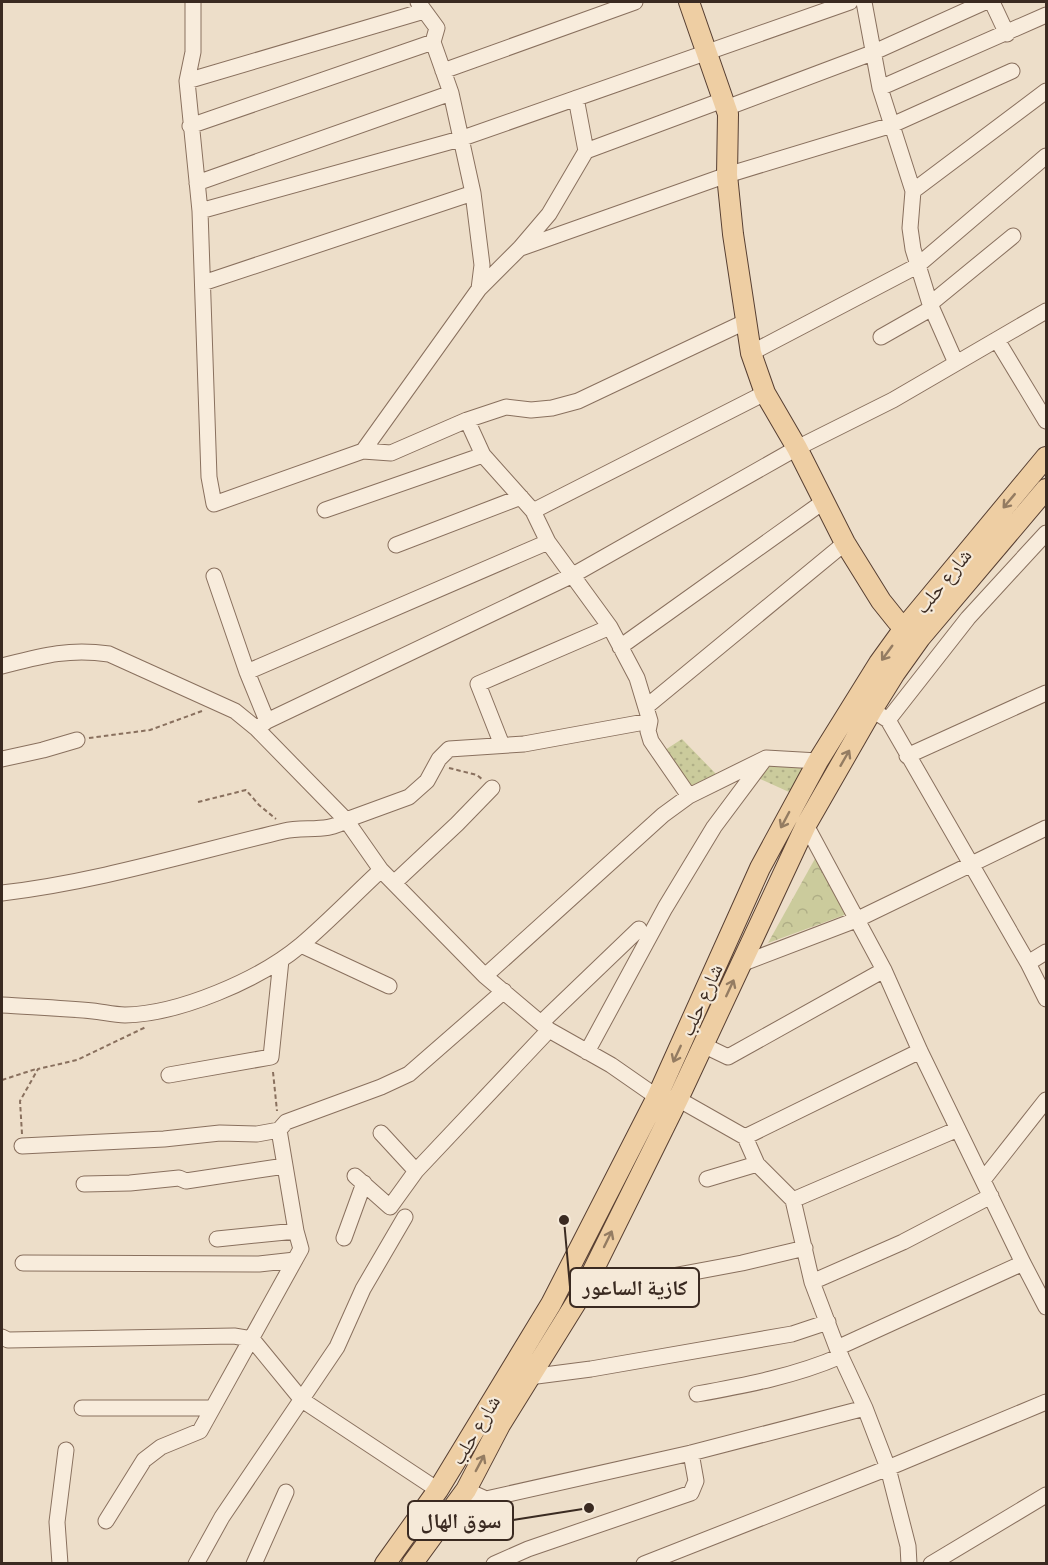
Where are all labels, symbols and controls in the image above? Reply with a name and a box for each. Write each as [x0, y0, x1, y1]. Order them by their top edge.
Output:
one-way arrow [1003, 493, 1016, 509]
street label: شارع حلب [908, 542, 978, 620]
one-way arrow [880, 645, 893, 661]
one-way arrow [839, 749, 851, 766]
one-way arrow [779, 811, 791, 828]
street label: شارع حلب [673, 959, 729, 1041]
one-way arrow [724, 980, 736, 998]
one-way arrow [670, 1044, 682, 1062]
one-way arrow [602, 1231, 614, 1249]
callout: كازية الساعور [570, 1268, 699, 1307]
text: كازية الساعور [582, 1273, 687, 1302]
street label: شارع حلب [443, 1390, 507, 1470]
one-way arrow [474, 1455, 486, 1472]
callout: سوق الهال [408, 1501, 513, 1540]
text: سوق الهال [421, 1506, 501, 1535]

